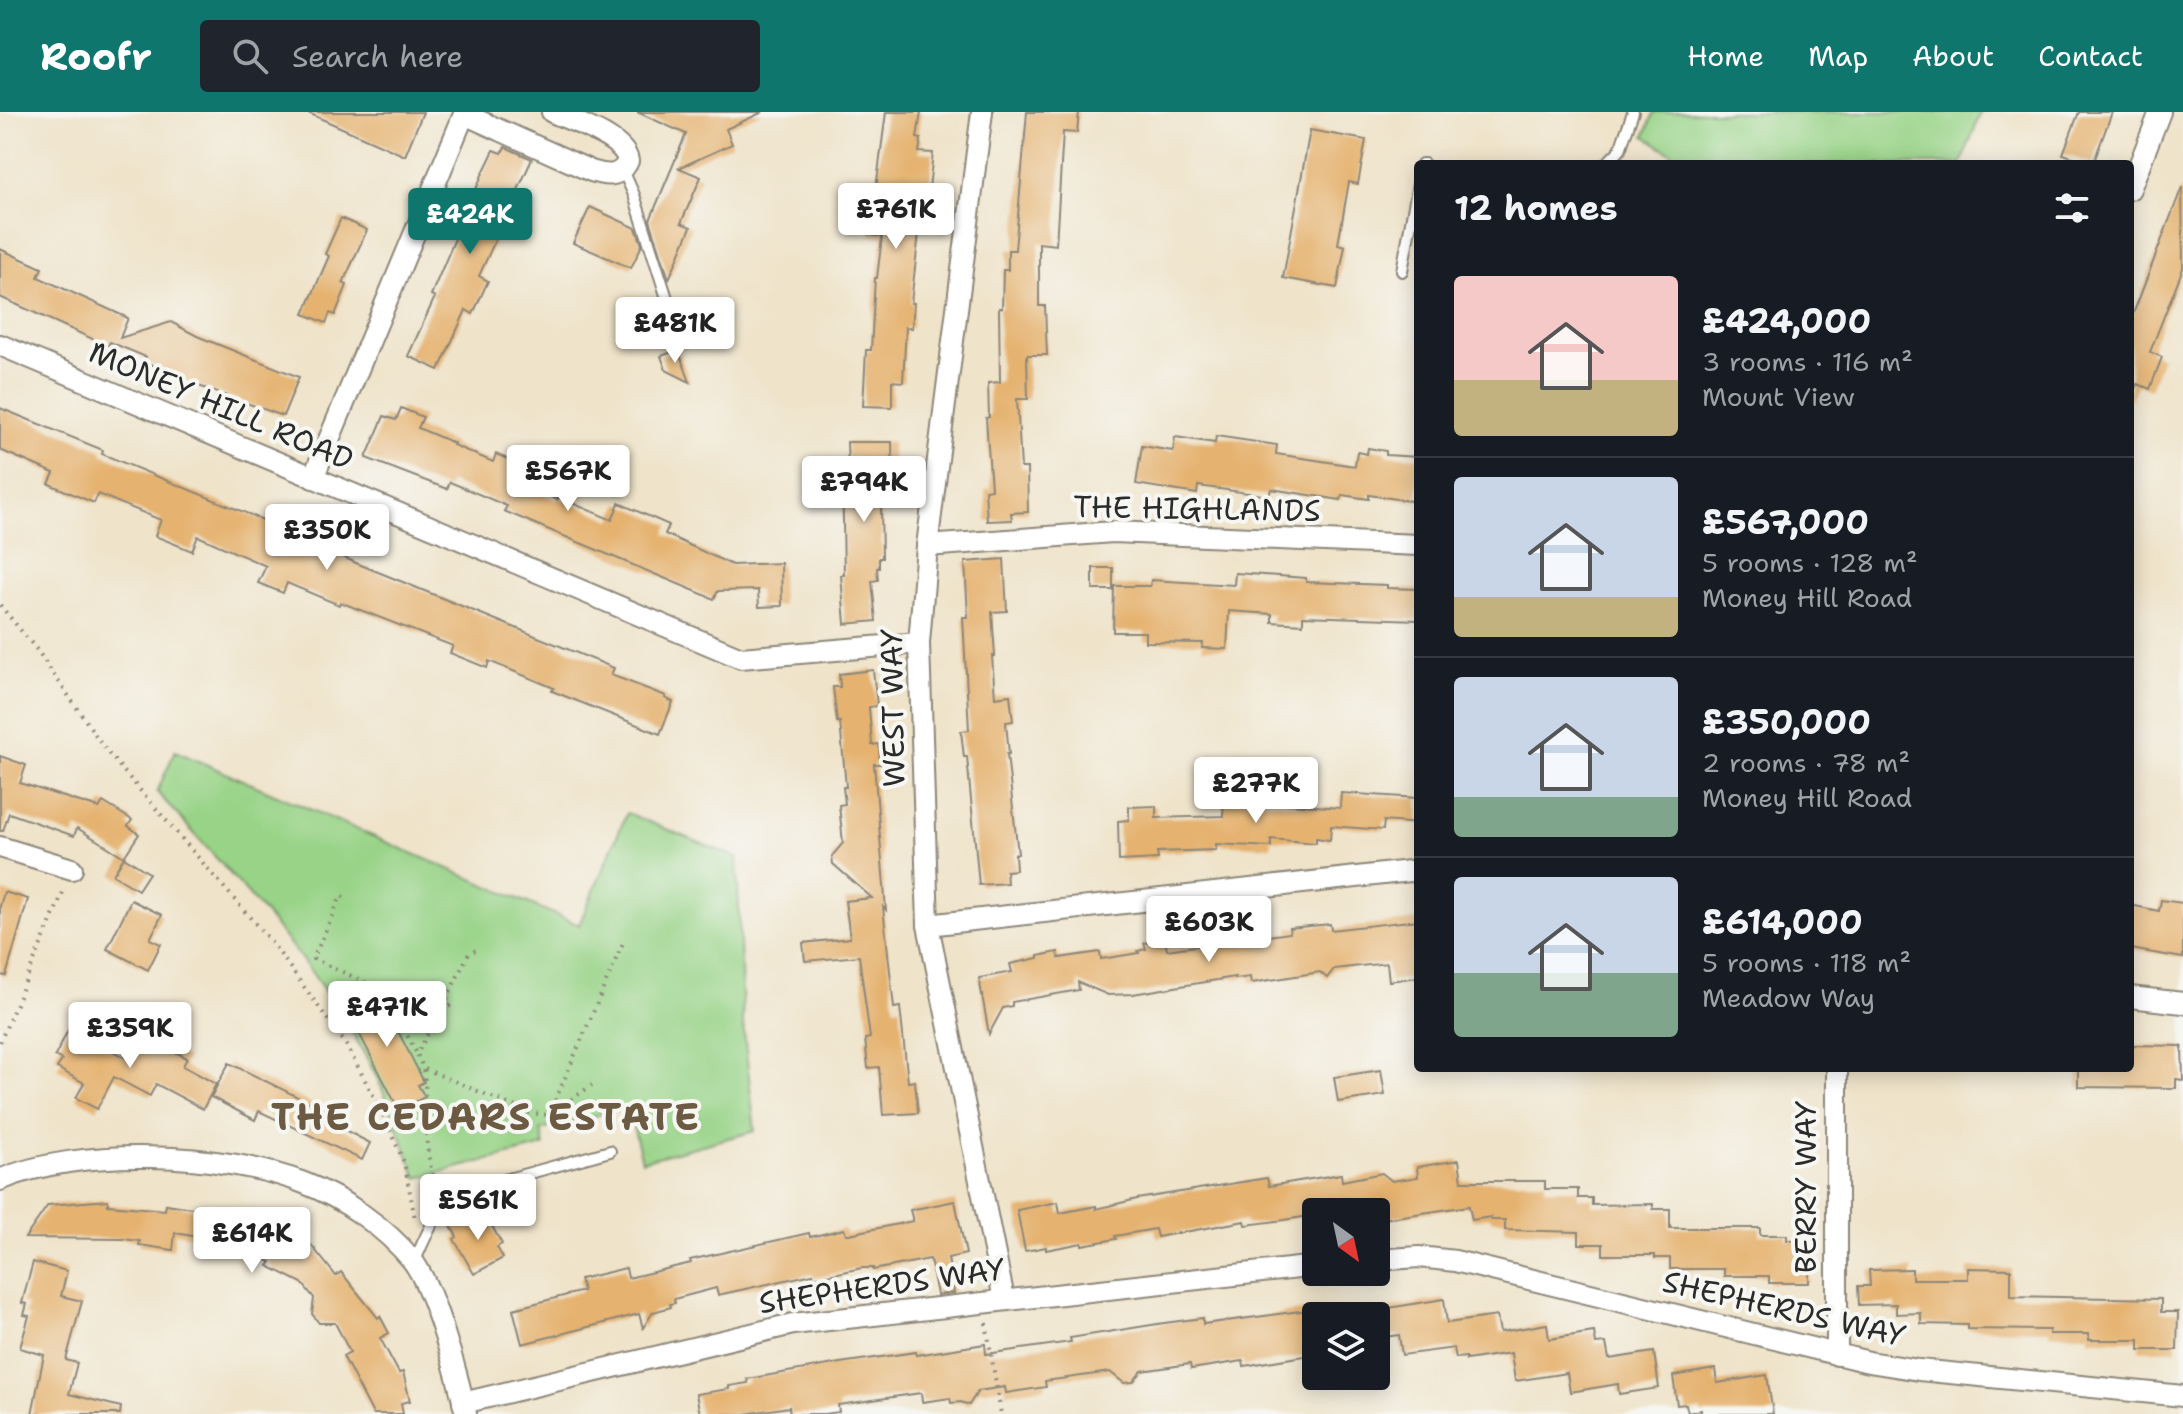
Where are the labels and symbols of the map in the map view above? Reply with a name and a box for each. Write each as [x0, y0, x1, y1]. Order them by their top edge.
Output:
pin: £761K [840, 183, 952, 251]
pin: £424K [414, 188, 526, 256]
pin: £481K [619, 297, 731, 365]
street label: MONEY HILL ROAD [83, 331, 360, 480]
pin: £567K [512, 445, 624, 513]
pin: £794K [808, 456, 920, 524]
street label: THE HIGHLANDS [1073, 486, 1321, 531]
pin: £350K [271, 504, 383, 572]
street label: WEST WAY [871, 628, 914, 788]
pin: £277K [1200, 757, 1312, 825]
pin: £603K [1153, 896, 1265, 964]
pin: £471K [331, 981, 443, 1049]
pin: £359K [74, 1002, 186, 1070]
district label: THE CEDARS ESTATE [271, 1091, 701, 1142]
street label: BERRY WAY [1785, 1101, 1826, 1273]
pin: £561K [422, 1174, 534, 1242]
north arrow [1302, 1198, 1390, 1286]
pin: £614K [196, 1207, 308, 1275]
street label: SHEPHERDS WAY [756, 1248, 1008, 1323]
street label: SHEPHERDS WAY [1659, 1261, 1910, 1356]

